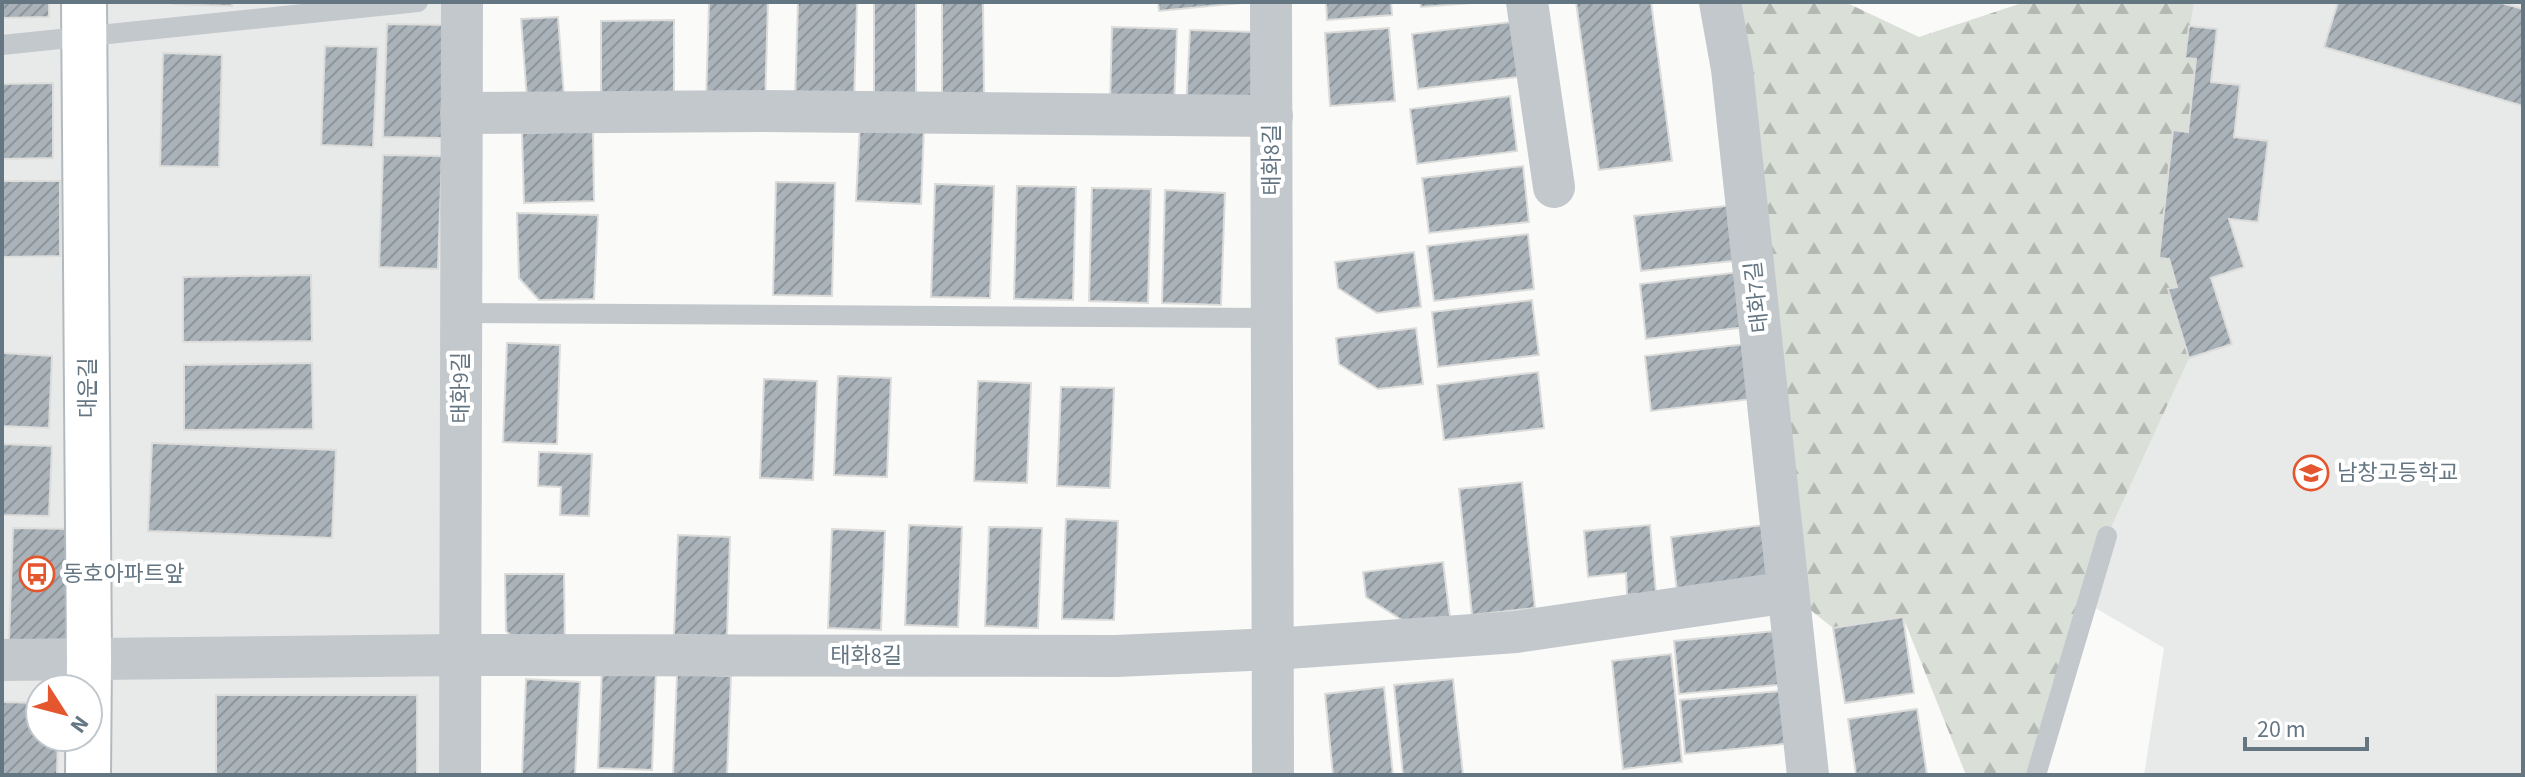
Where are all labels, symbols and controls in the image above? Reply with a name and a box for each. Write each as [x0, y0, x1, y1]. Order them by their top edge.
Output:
street label: 태화8길 [1256, 124, 1288, 196]
street label: 태화7길 [1737, 260, 1777, 334]
street label: 태화9길 [445, 352, 477, 424]
street label: 대운길 [72, 358, 104, 418]
school or university icon: 남창고등학교 [2292, 454, 2330, 492]
place label: 남창고등학교 [2337, 457, 2458, 489]
bus stop icon: 동호아파트앞 [18, 555, 56, 593]
place label: 동호아파트앞 [63, 558, 184, 590]
street label: 태화8길 [830, 640, 902, 672]
north arrow [24, 673, 104, 753]
scale bar [2245, 701, 2367, 751]
text: N [62, 709, 97, 739]
text: 20 m [2257, 712, 2306, 747]

